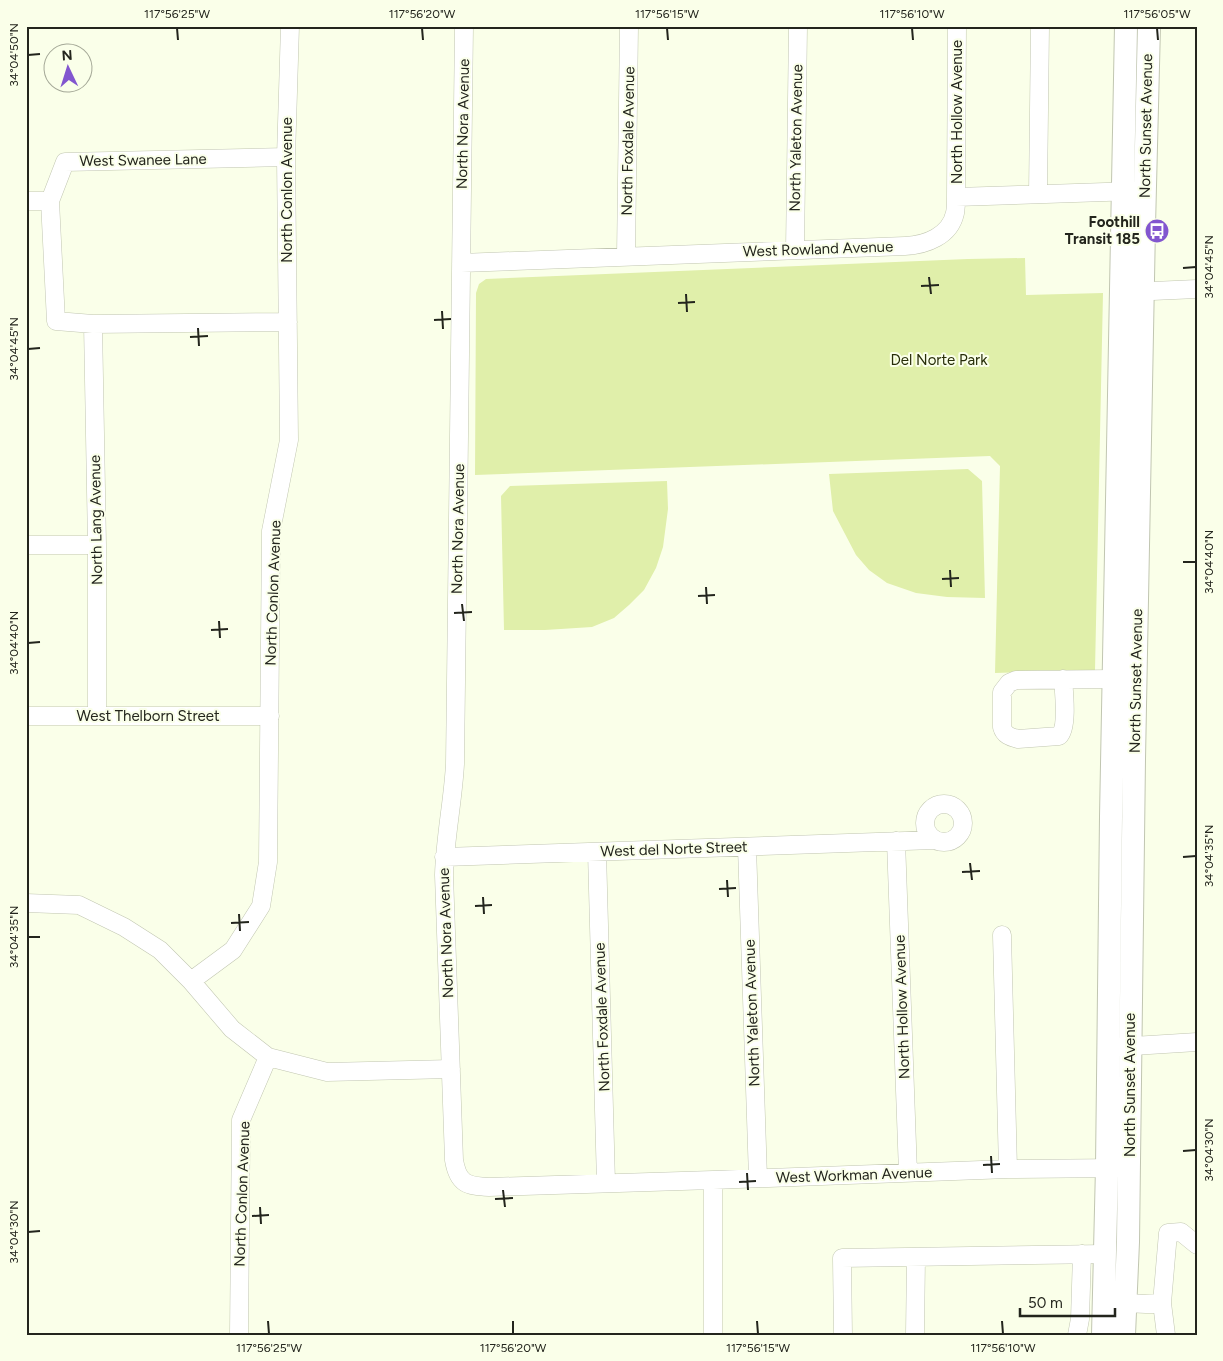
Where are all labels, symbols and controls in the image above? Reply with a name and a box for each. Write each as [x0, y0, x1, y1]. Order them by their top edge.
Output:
text: 117°56'25"W [144, 7, 210, 21]
text: 117°56'20"W [389, 7, 456, 21]
text: 117°56'15"W [635, 7, 700, 21]
text: 117°56'10"W [880, 7, 945, 21]
text: 117°56'05"W [1124, 7, 1191, 21]
text: 34°04'50"N [7, 23, 21, 87]
street label: North Hollow Avenue [948, 40, 966, 184]
north arrow [42, 42, 92, 92]
text: N [61, 47, 73, 64]
street label: North Sunset Avenue [1136, 54, 1156, 198]
street label: North Nora Avenue [453, 59, 473, 189]
street label: North Yaleton Avenue [786, 64, 806, 212]
street label: North Foxdale Avenue [618, 66, 638, 216]
street label: North Conlon Avenue [278, 117, 296, 263]
street label: West Swanee Lane [79, 150, 207, 170]
place label: Foothill Transit 185 [1065, 213, 1140, 248]
bus stop icon: Foothill Transit 185 [1144, 218, 1170, 244]
text: 34°04'45"N [1202, 235, 1216, 299]
street label: West Rowland Avenue [742, 237, 894, 261]
text: 34°04'45"N [7, 317, 21, 381]
park label: Del Norte Park [891, 351, 988, 369]
street label: North Lang Avenue [86, 455, 106, 585]
street label: North Nora Avenue [448, 464, 468, 594]
street label: North Conlon Avenue [261, 520, 285, 666]
text: 34°04'40"N [1202, 530, 1216, 594]
street label: North Sunset Avenue [1126, 609, 1146, 753]
text: 34°04'40"N [7, 611, 21, 675]
street label: West Thelborn Street [76, 707, 220, 725]
text: 34°04'35"N [1202, 825, 1216, 887]
street label: West del Norte Street [600, 837, 748, 861]
street label: North Nora Avenue [435, 867, 457, 999]
text: 34°04'35"N [7, 906, 21, 968]
street label: North Hollow Avenue [890, 935, 914, 1079]
street label: North Yaleton Avenue [740, 939, 764, 1087]
street label: North Foxdale Avenue [590, 942, 614, 1092]
street label: North Sunset Avenue [1121, 1013, 1139, 1157]
text: 34°04'30"N [1202, 1118, 1216, 1182]
street label: North Conlon Avenue [230, 1121, 254, 1267]
street label: West Workman Avenue [776, 1163, 932, 1187]
text: 34°04'30"N [7, 1200, 21, 1264]
scale bar [1020, 1286, 1116, 1318]
text: 50 m [1028, 1294, 1063, 1312]
text: 117°56'25"W [236, 1341, 302, 1355]
text: 117°56'20"W [480, 1341, 547, 1355]
text: 117°56'15"W [726, 1341, 791, 1355]
text: 117°56'10"W [971, 1341, 1036, 1355]

